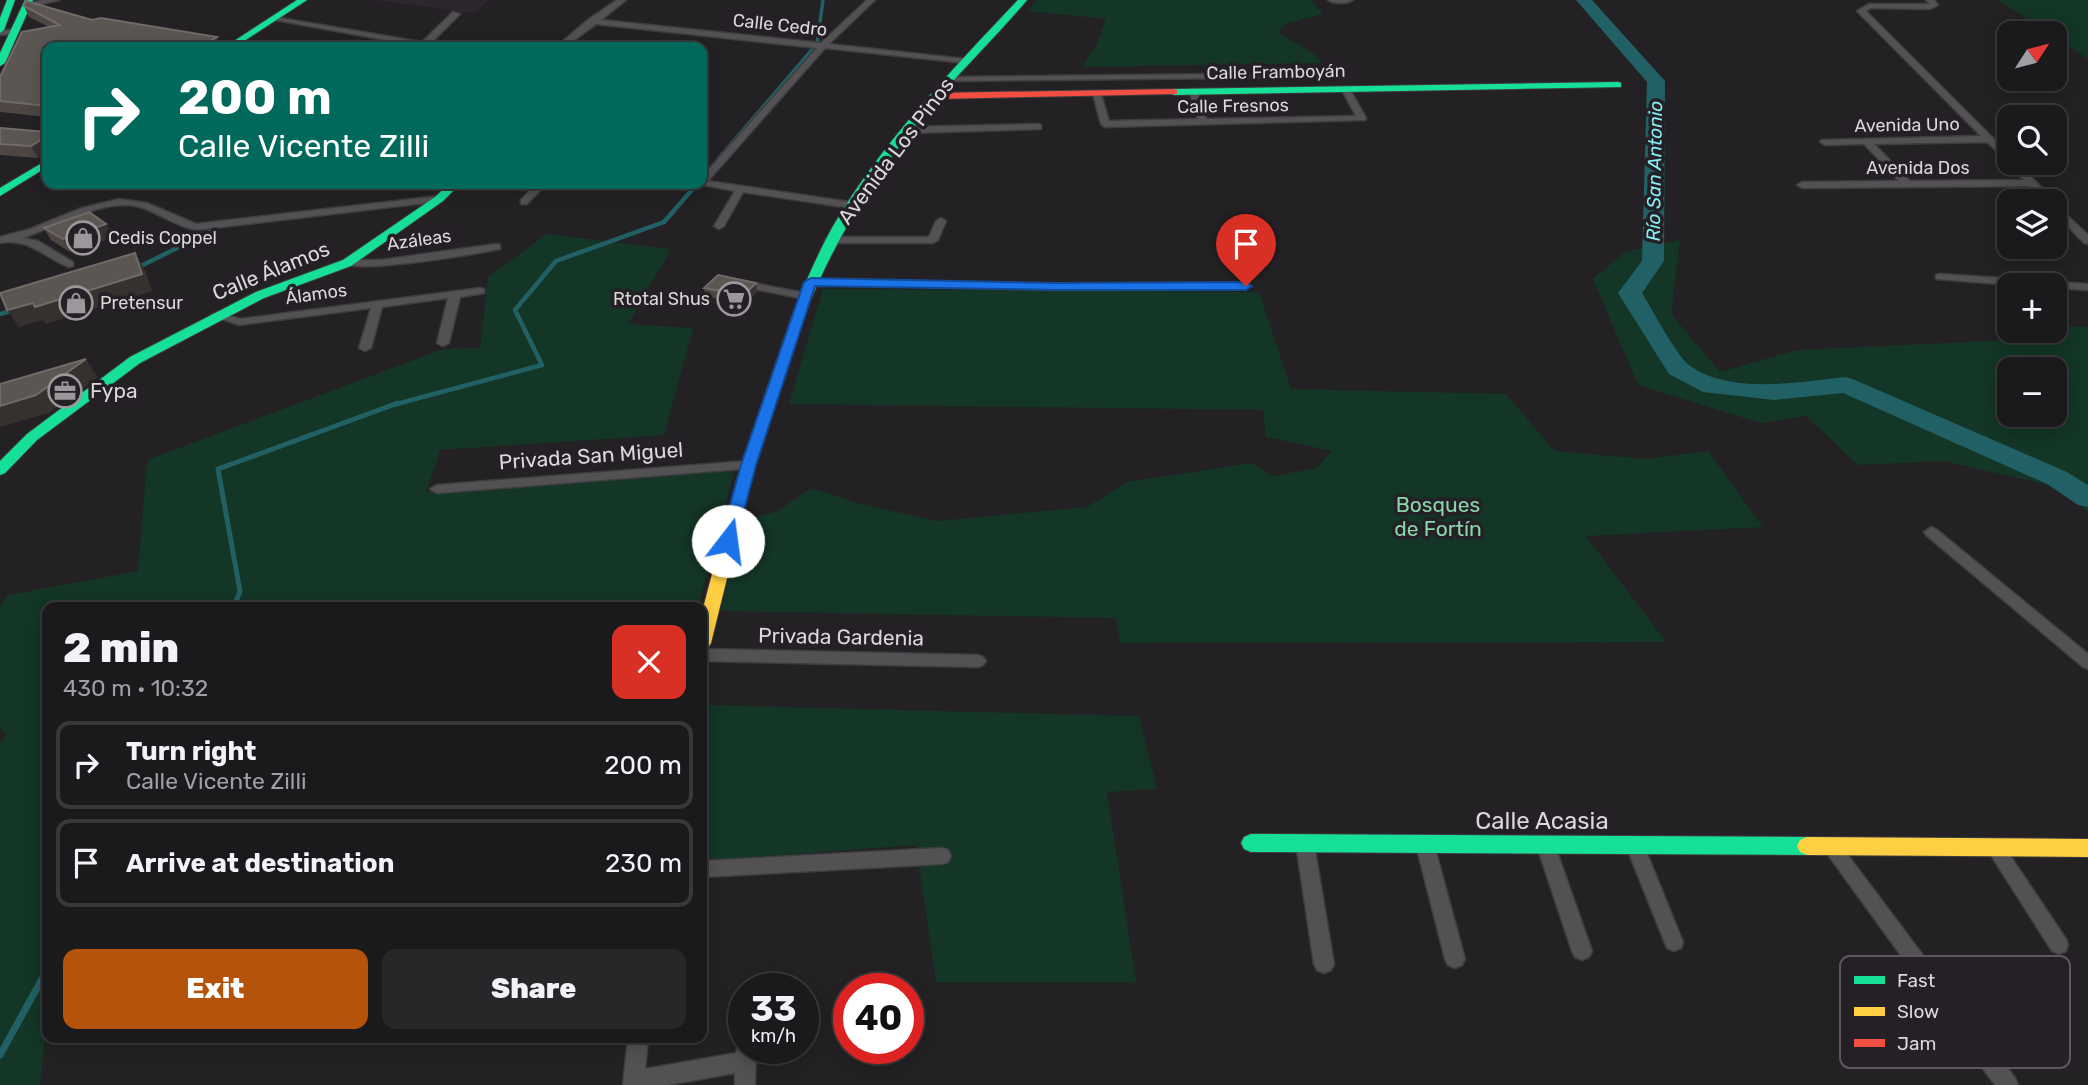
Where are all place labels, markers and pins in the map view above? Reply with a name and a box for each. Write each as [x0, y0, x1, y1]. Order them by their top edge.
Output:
pin [1216, 214, 1276, 286]
shop icon: Cedis Coppel [64, 219, 102, 257]
place label: Cedis Coppel [108, 227, 217, 249]
supermarket icon: Rtotal Shus [715, 280, 753, 318]
shop icon: Pretensur [57, 284, 95, 322]
place label: Rtotal Shus [613, 288, 710, 310]
place label: Pretensur [100, 292, 183, 314]
office icon: Fypa [46, 372, 84, 410]
place label: Fypa [90, 378, 138, 403]

